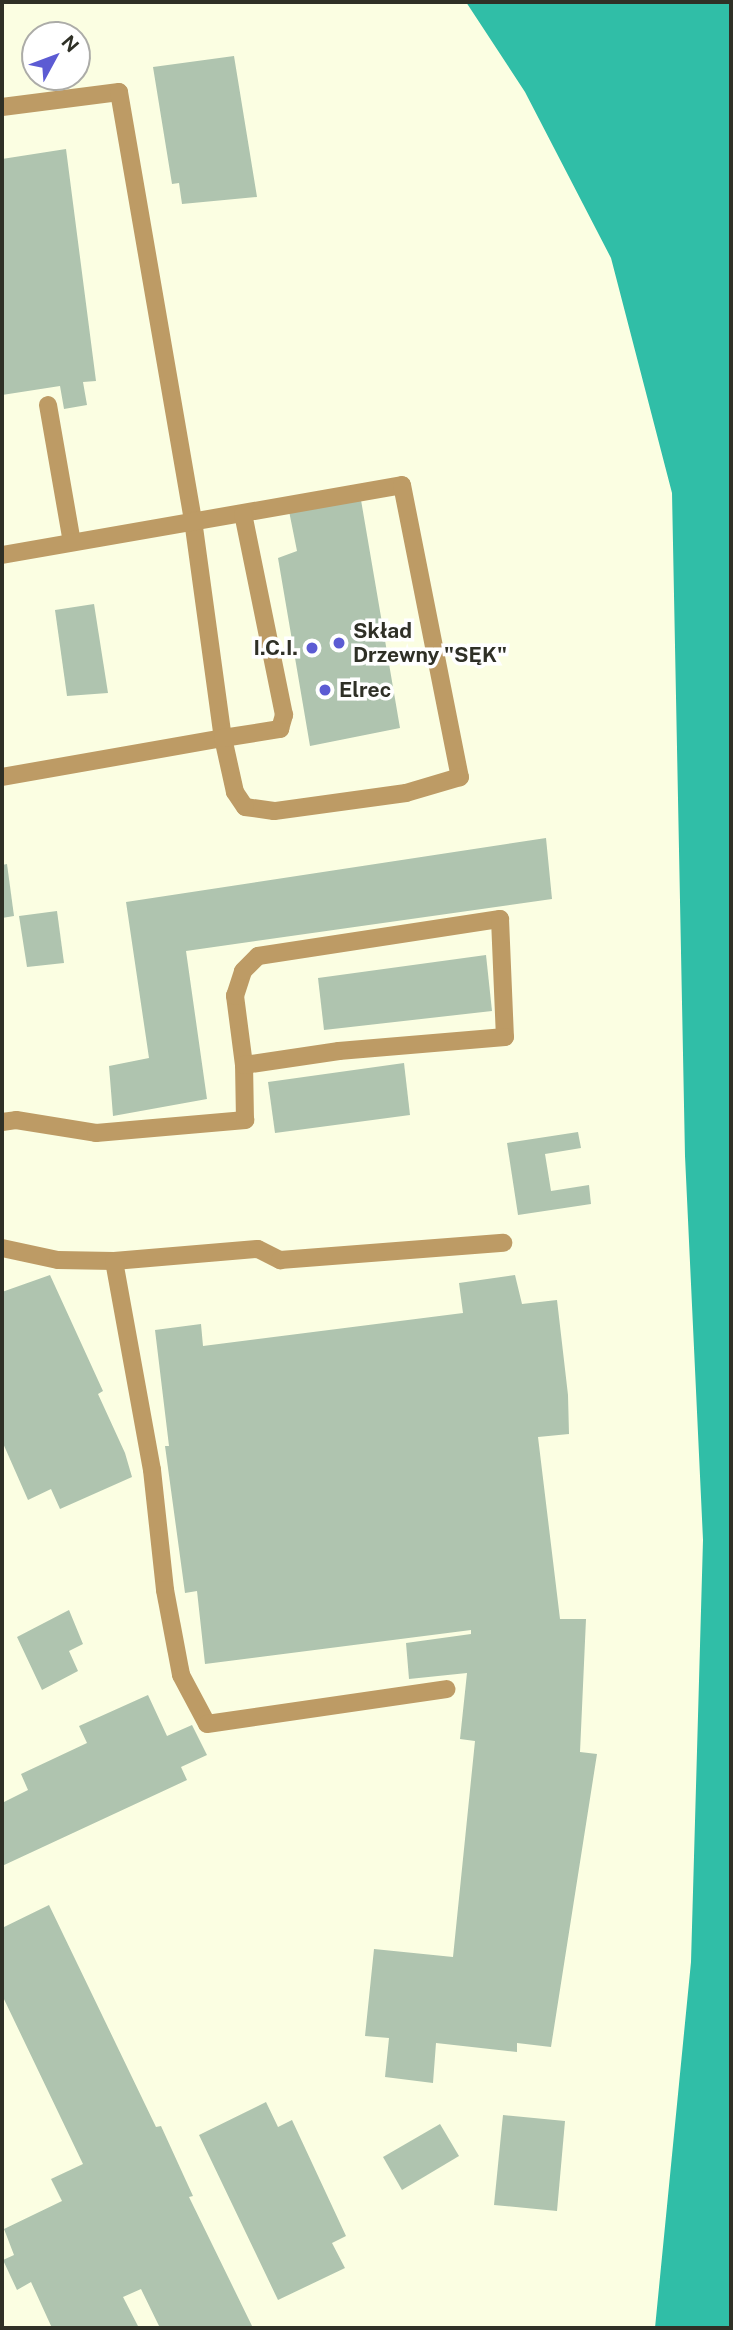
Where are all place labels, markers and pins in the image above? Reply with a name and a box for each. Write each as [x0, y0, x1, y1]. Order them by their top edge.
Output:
place label: Skład Drzewny "SĘK" [353, 618, 507, 668]
place label: I.C.I. [254, 635, 298, 661]
marker: Skład Drzewny "SĘK" [331, 635, 347, 651]
marker: I.C.I. [304, 640, 320, 656]
place label: Elrec [339, 677, 391, 703]
marker: Elrec [317, 682, 333, 698]

